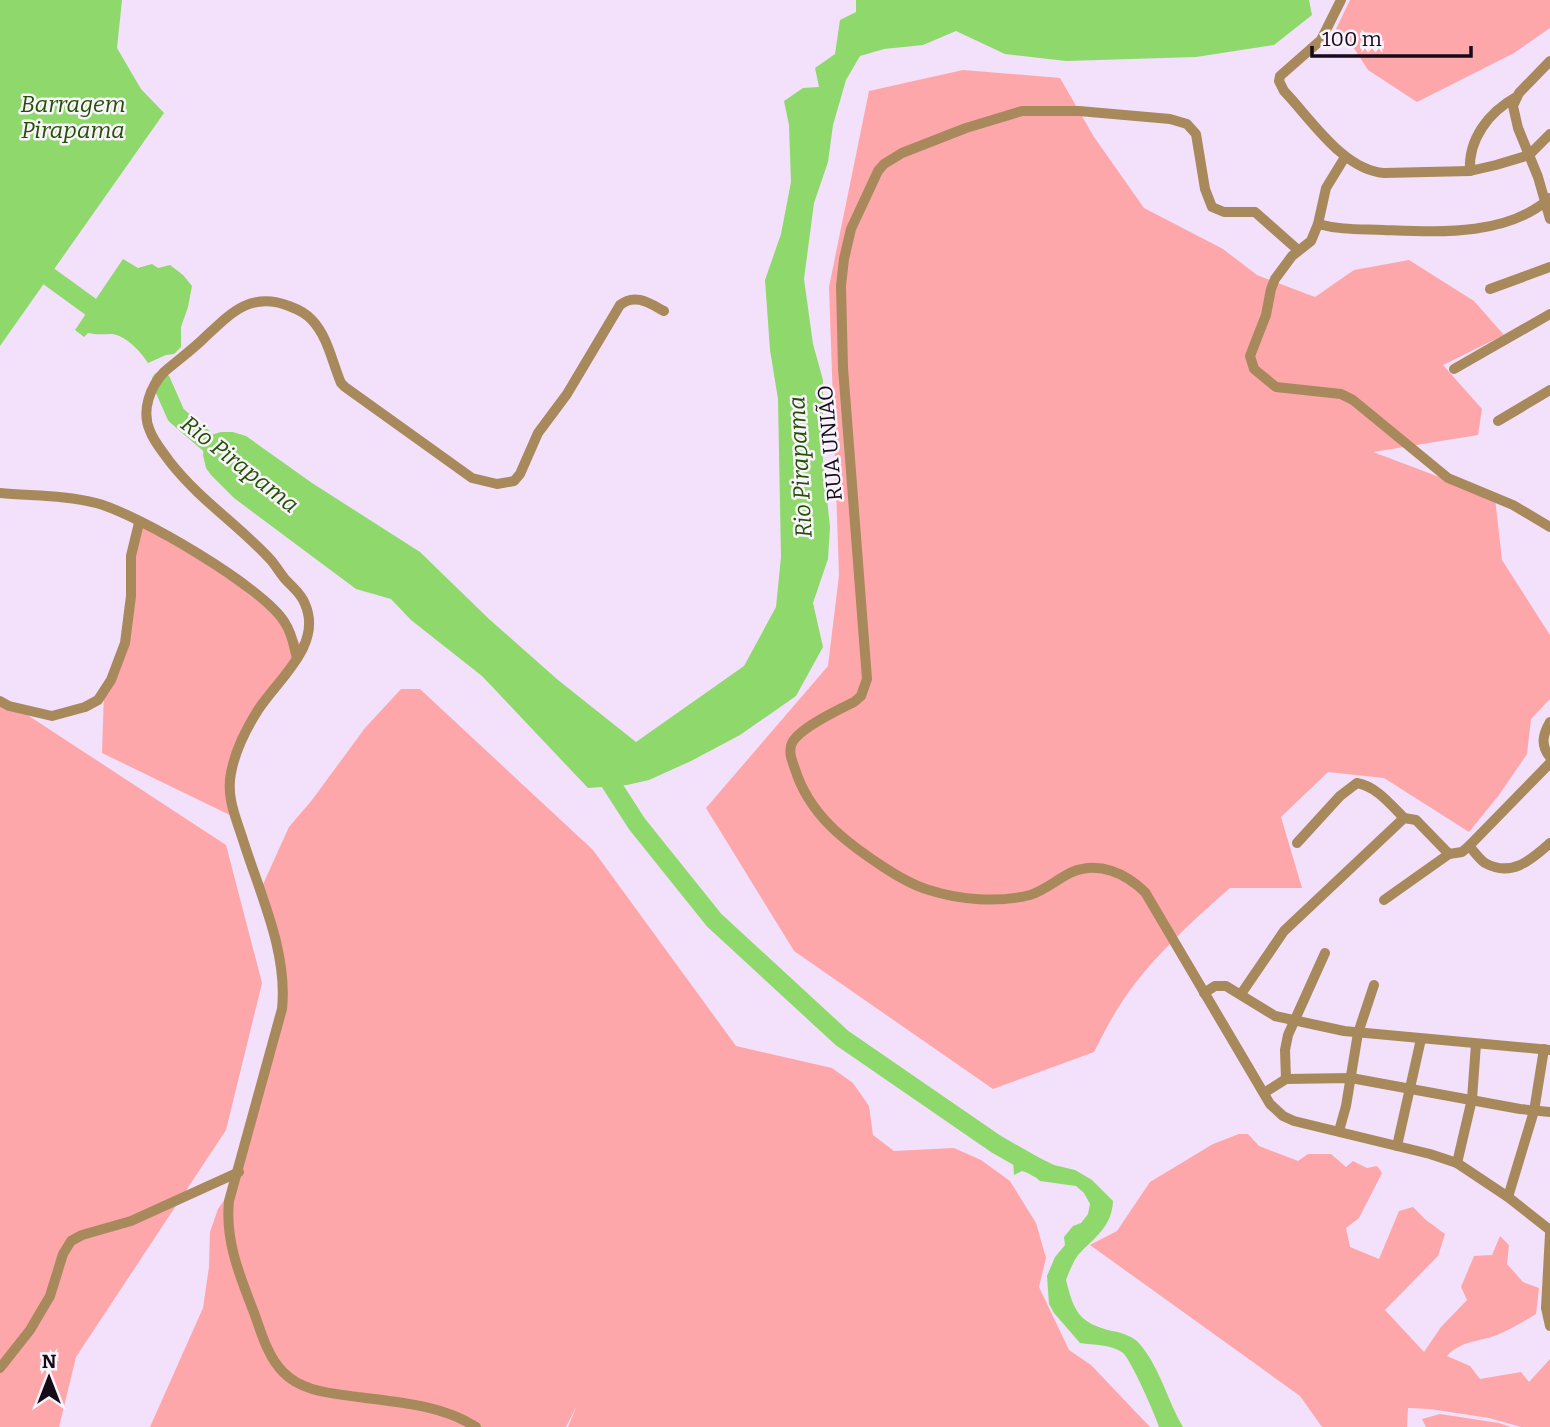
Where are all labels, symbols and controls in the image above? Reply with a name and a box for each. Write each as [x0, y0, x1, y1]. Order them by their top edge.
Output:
scale bar [1312, 14, 1471, 58]
text: 100 m [1322, 26, 1382, 52]
water label: Barragem Pirapama [20, 90, 126, 144]
street label: RUA UNIÃO [812, 384, 848, 502]
water label: Rio Pirapama [782, 395, 818, 539]
water label: Rio Pirapama [176, 409, 304, 519]
north arrow [14, 1343, 84, 1413]
text: N [42, 1350, 57, 1373]

